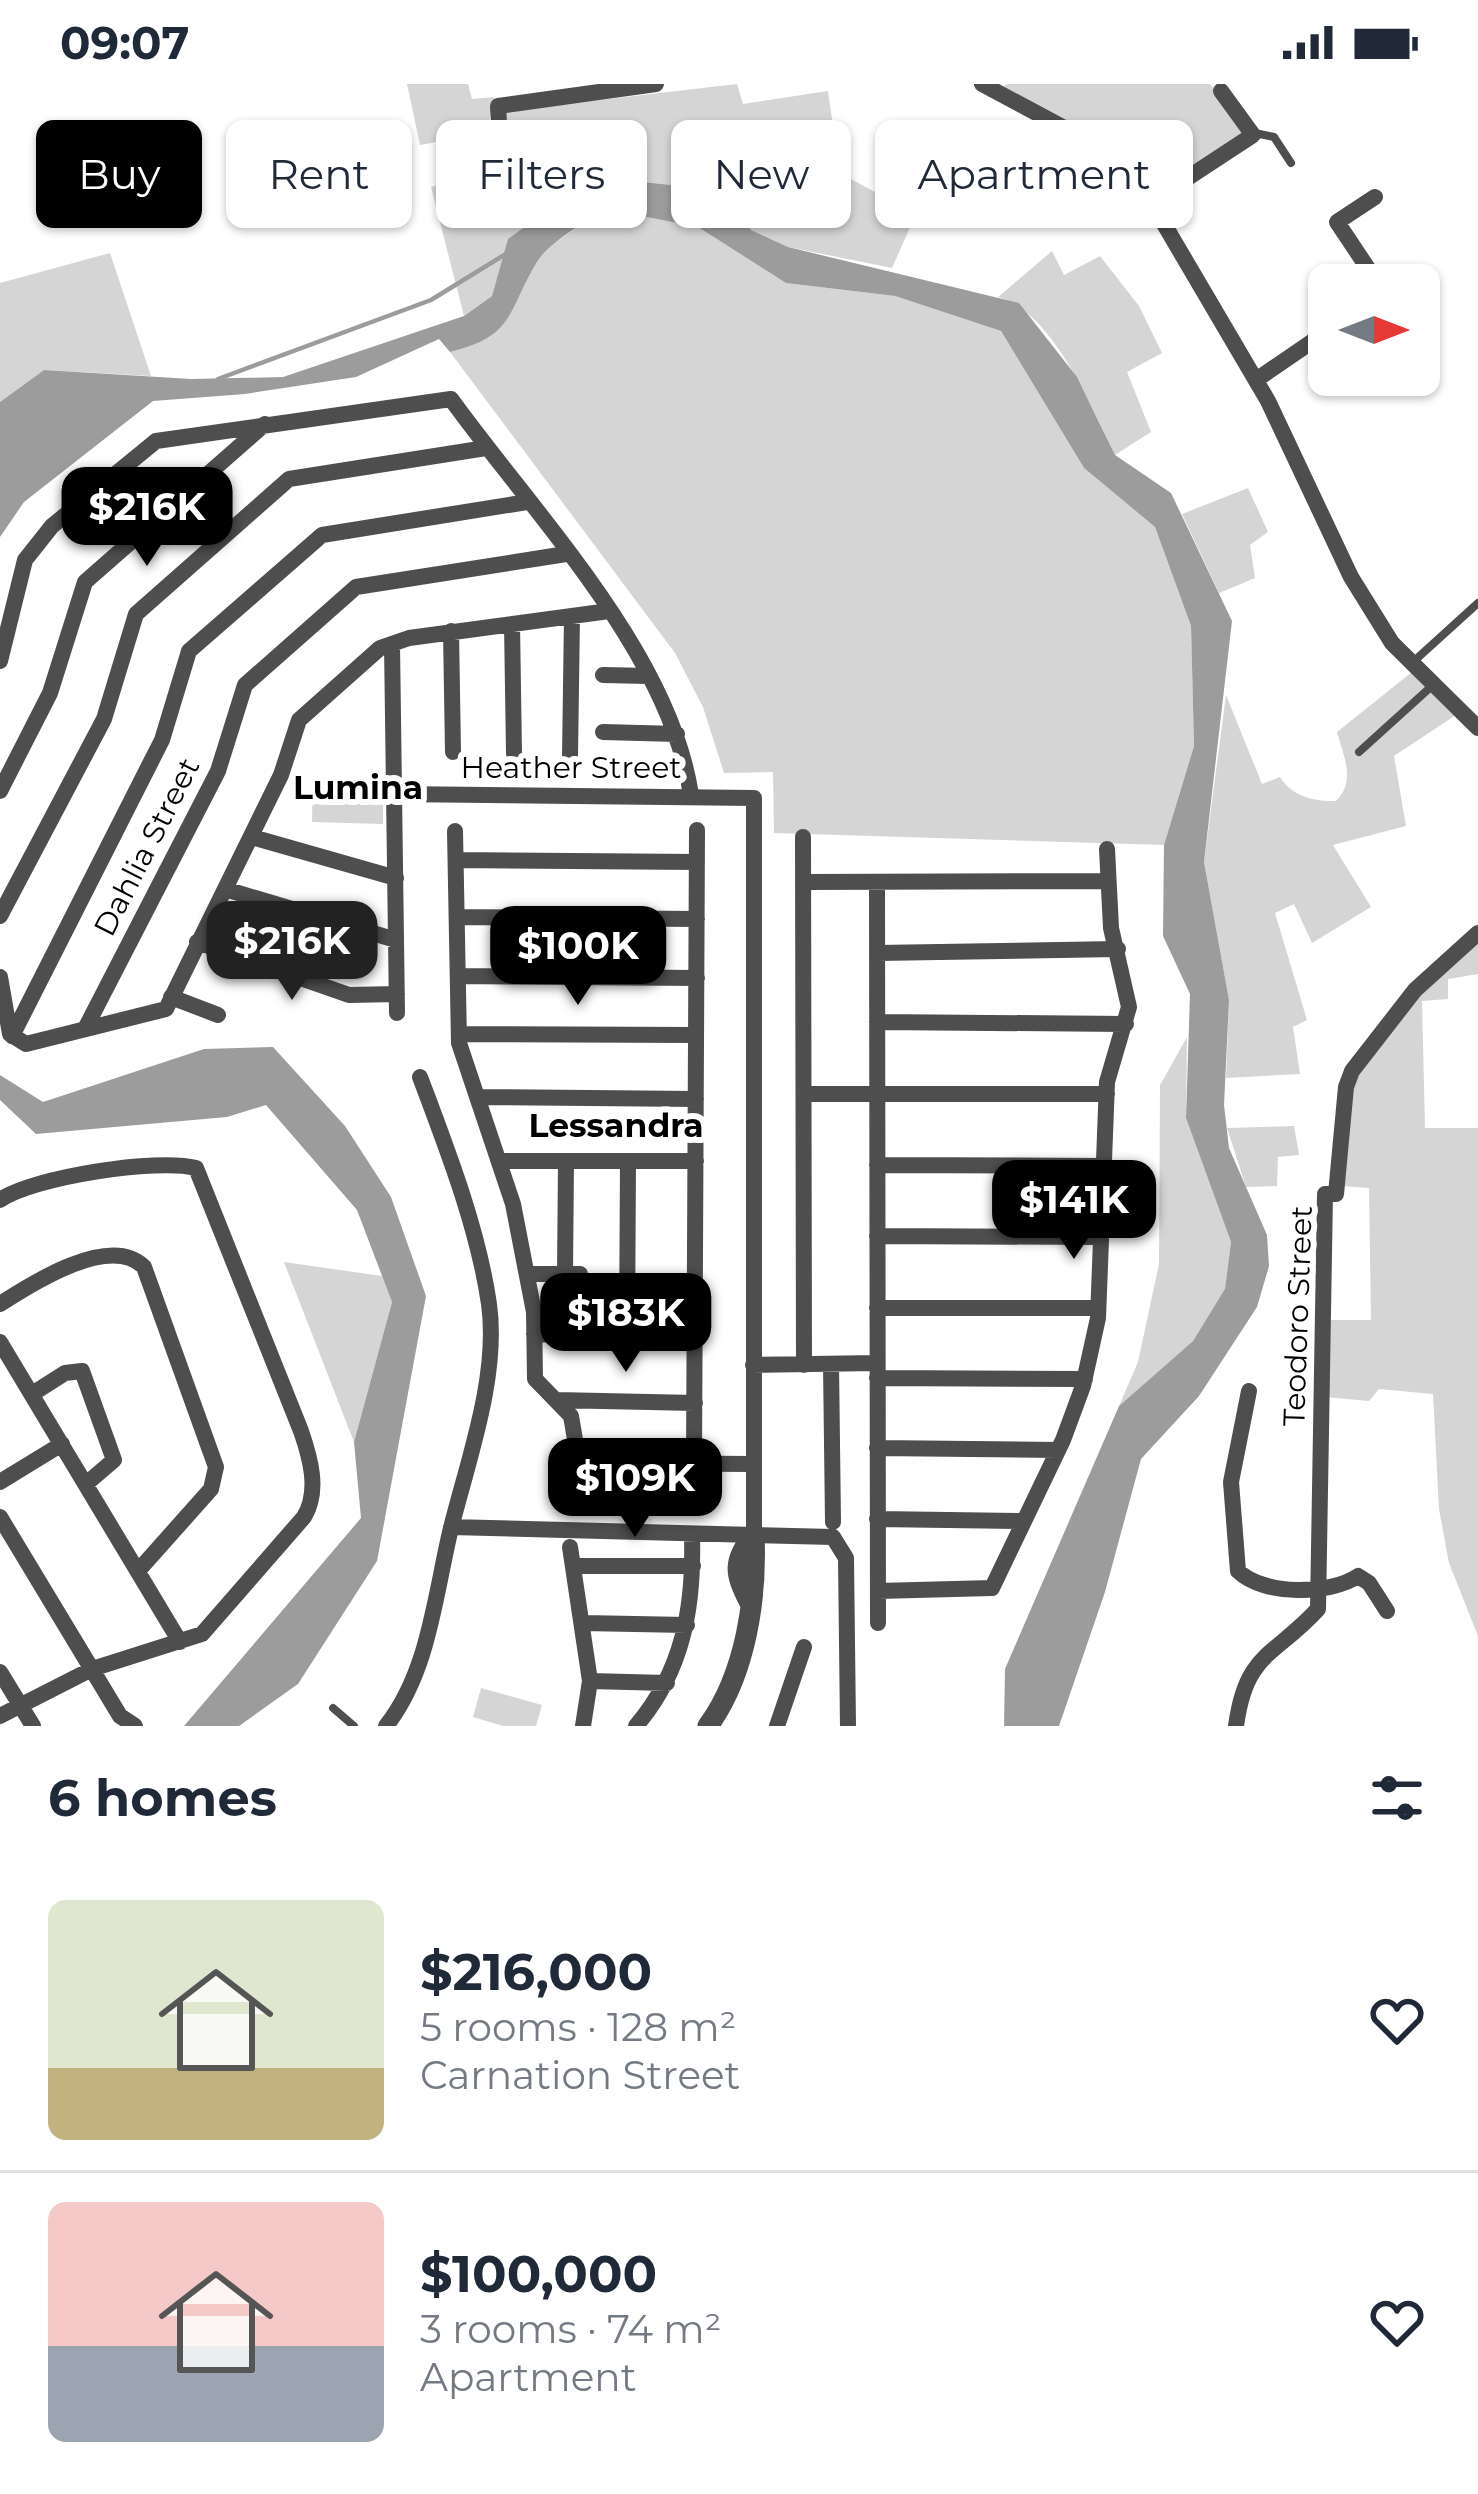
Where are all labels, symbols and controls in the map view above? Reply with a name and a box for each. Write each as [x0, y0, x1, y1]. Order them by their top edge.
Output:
text: 09:07 [60, 15, 189, 70]
chip: Buy [36, 120, 202, 228]
chip: Rent [226, 120, 412, 228]
chip: Filters [436, 120, 647, 228]
chip: New [671, 120, 851, 228]
chip: Apartment [875, 120, 1193, 228]
north arrow [1308, 264, 1440, 396]
map controls [1308, 264, 1440, 396]
pin: $216K [63, 467, 231, 569]
text: $216K [89, 482, 205, 530]
street label: Heather Street [461, 749, 681, 786]
street label: Dahlia Street [86, 751, 207, 942]
district label: Lumina [293, 767, 423, 807]
pin: $216K [208, 901, 376, 1003]
pin: $100K [494, 906, 662, 1008]
text: $216K [234, 916, 350, 964]
text: $100K [517, 921, 639, 969]
district label: Lessandra [528, 1105, 704, 1145]
pin: $141K [990, 1160, 1158, 1262]
text: $141K [1019, 1175, 1129, 1223]
street label: Teodoro Street [1275, 1205, 1320, 1427]
pin: $183K [542, 1273, 710, 1375]
text: $183K [567, 1288, 685, 1336]
pin: $109K [551, 1438, 719, 1540]
text: $109K [575, 1453, 695, 1501]
icon: filters [1364, 1765, 1430, 1831]
text: 6 homes [48, 1767, 277, 1829]
text: $216,000 [420, 1941, 652, 2003]
icon: home [144, 1948, 288, 2092]
icon: heart [1364, 1987, 1430, 2053]
text: 5 rooms · 128 m² [420, 2003, 737, 2051]
text: Carnation Street [420, 2051, 740, 2099]
text: $100,000 [420, 2243, 657, 2305]
icon: home [144, 2250, 288, 2394]
icon: heart [1364, 2289, 1430, 2355]
text: 3 rooms · 74 m² [420, 2305, 722, 2353]
text: Apartment [420, 2353, 636, 2401]

